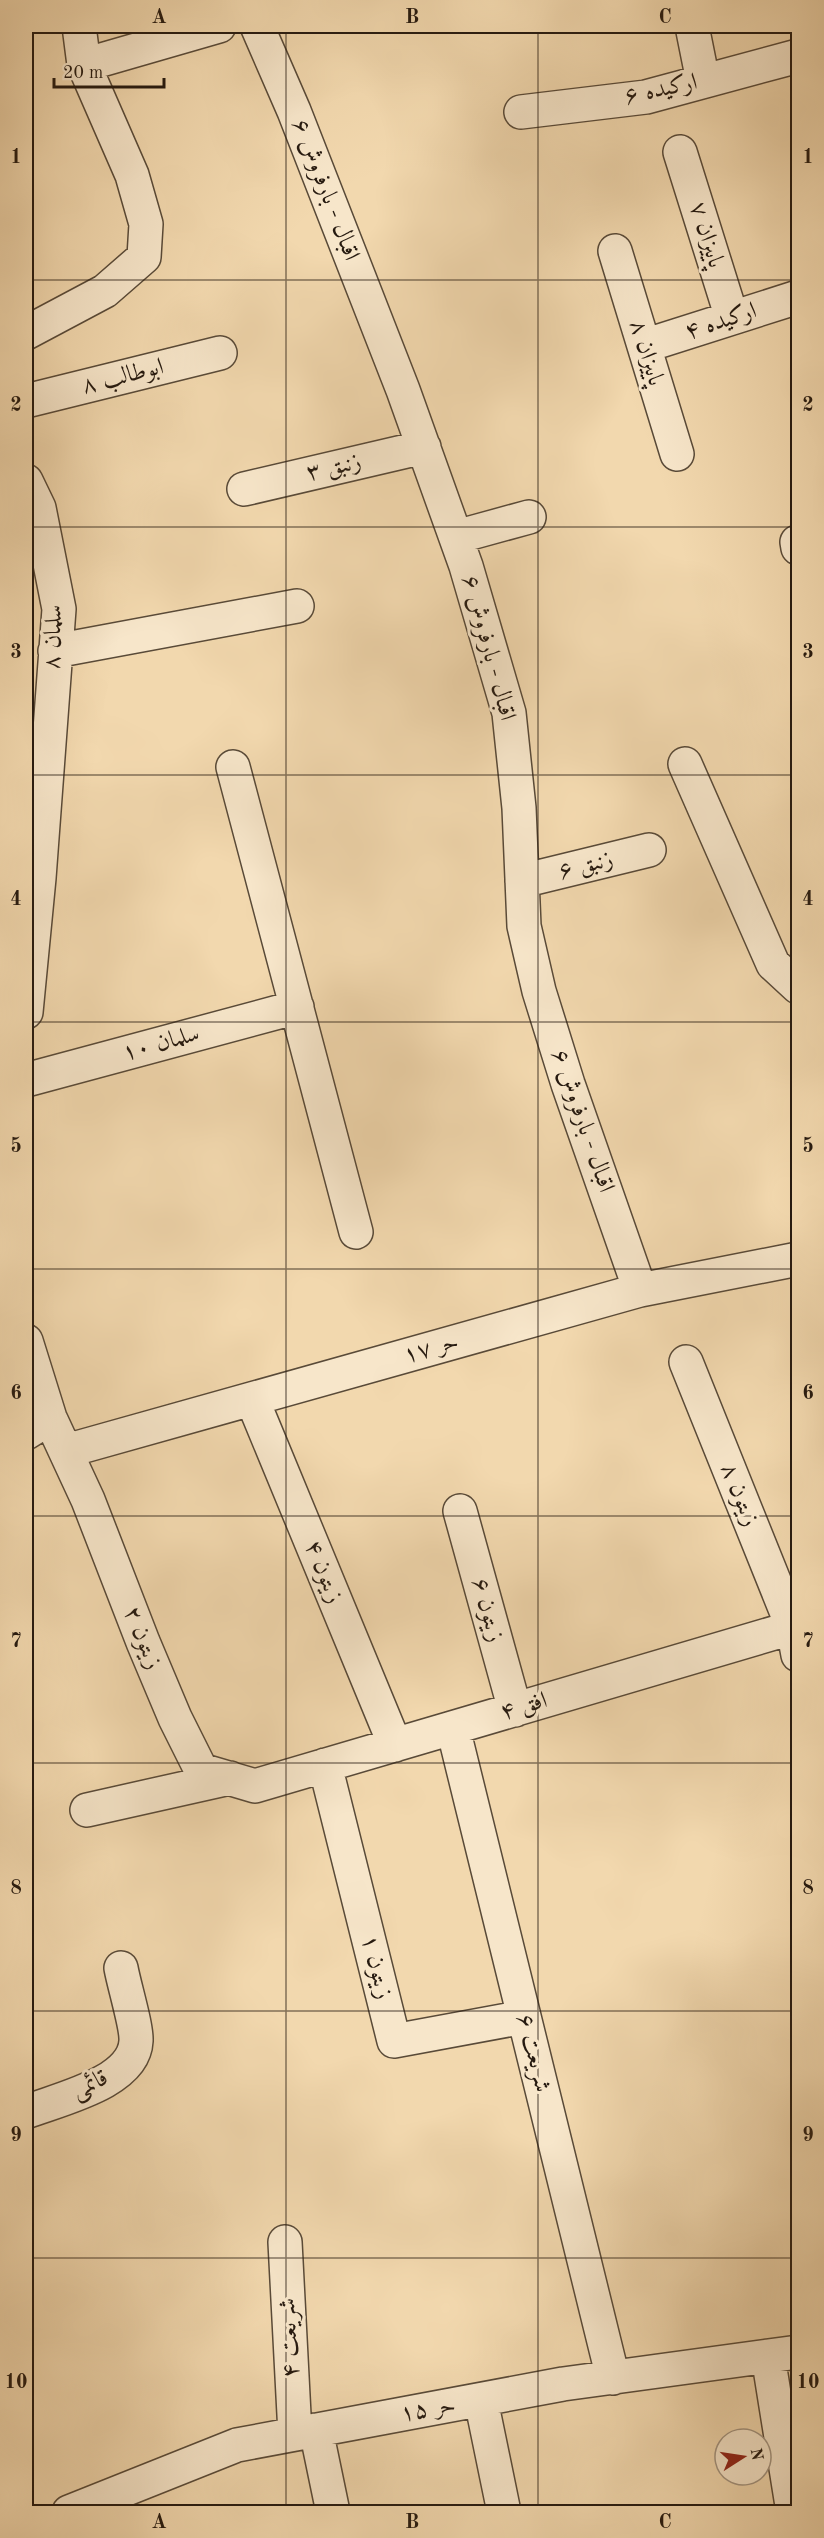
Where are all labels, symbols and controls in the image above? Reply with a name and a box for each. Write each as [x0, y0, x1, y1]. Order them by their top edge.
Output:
text: A [151, 8, 167, 28]
text: B [405, 8, 419, 28]
text: C [658, 8, 672, 28]
scale bar [54, 51, 164, 89]
text: 20 m [63, 64, 103, 82]
street label: ارکیده ۶ [622, 70, 700, 109]
street label: اقبال - بارفروش ۶ [286, 116, 363, 264]
text: 1 [10, 148, 22, 168]
text: 1 [802, 148, 814, 168]
street label: پاییزان ۷ [682, 199, 728, 273]
street label: ارکیده ۴ [682, 298, 760, 345]
street label: پاییزان ۸ [622, 317, 668, 391]
street label: ابوطالب ۸ [80, 355, 167, 401]
text: 2 [10, 396, 22, 416]
text: 2 [802, 396, 814, 416]
street label: زنبق ۳ [304, 450, 364, 487]
street label: اقبال - بارفروش ۶ [456, 573, 519, 724]
street label: سلمان ۸ [41, 604, 67, 670]
text: 3 [10, 643, 22, 663]
text: 3 [802, 643, 814, 663]
street label: زنبق ۶ [556, 848, 616, 885]
text: 4 [10, 890, 22, 910]
text: 4 [802, 890, 814, 910]
street label: سلمان ۱۰ [120, 1022, 202, 1066]
street label: اقبال - بارفروش ۶ [545, 1046, 618, 1196]
text: 5 [10, 1136, 22, 1157]
text: 5 [802, 1136, 814, 1157]
street label: حر ۱۷ [401, 1330, 461, 1368]
text: 6 [10, 1384, 22, 1404]
text: 6 [802, 1384, 814, 1404]
street label: زیتون ۸ [715, 1460, 762, 1530]
street label: زیتون ۴ [299, 1537, 346, 1607]
street label: زیتون ۶ [466, 1575, 507, 1645]
street label: زیتون ۲ [118, 1603, 165, 1673]
text: 7 [10, 1632, 22, 1652]
text: 7 [802, 1632, 814, 1652]
street label: افق ۴ [498, 1689, 550, 1726]
text: 8 [10, 1879, 22, 1899]
text: 8 [802, 1879, 814, 1899]
street label: زیتون ۱ [355, 1932, 396, 2002]
street label: شریعت ۶ [510, 2011, 554, 2095]
street label: قائمی [67, 2064, 113, 2106]
text: 9 [10, 2126, 22, 2146]
text: 9 [802, 2126, 814, 2146]
street label: شریعت ۴ [276, 2297, 306, 2378]
text: 10 [4, 2373, 28, 2393]
text: 10 [796, 2373, 820, 2393]
street label: حر ۱۵ [398, 2393, 458, 2427]
north arrow [713, 2427, 773, 2487]
text: N [747, 2447, 765, 2463]
text: A [151, 2513, 167, 2533]
text: B [405, 2513, 419, 2533]
text: C [658, 2513, 672, 2533]

